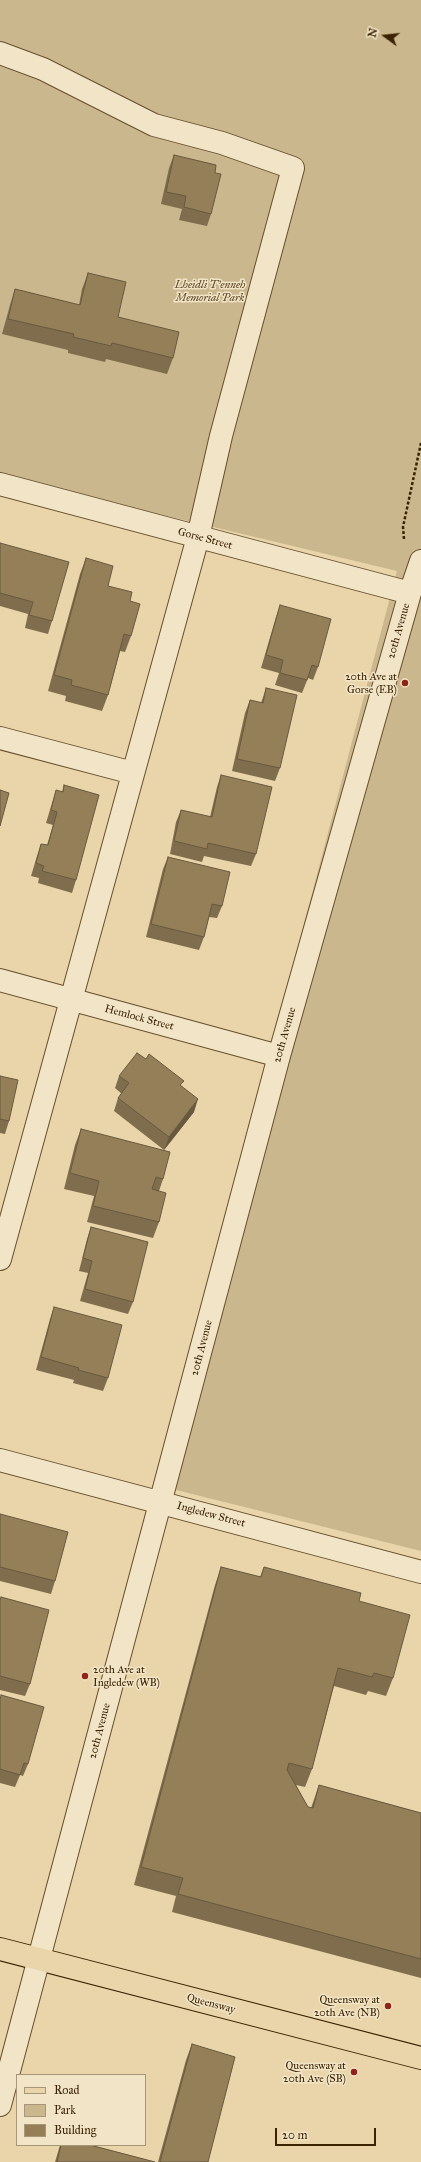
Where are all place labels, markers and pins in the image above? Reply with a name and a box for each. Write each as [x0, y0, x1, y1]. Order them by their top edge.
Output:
place label: 20th Ave at Gorse (EB) [345, 670, 397, 696]
marker: 20th Ave at Gorse (EB) [400, 678, 410, 688]
place label: 20th Ave at Ingledew (WB) [93, 1663, 160, 1689]
marker: 20th Ave at Ingledew (WB) [80, 1671, 90, 1681]
place label: Queensway at 20th Ave (NB) [314, 1993, 380, 2019]
marker: Queensway at 20th Ave (NB) [383, 2001, 393, 2011]
place label: Queensway at 20th Ave (SB) [283, 2059, 346, 2085]
marker: Queensway at 20th Ave (SB) [349, 2067, 359, 2077]

